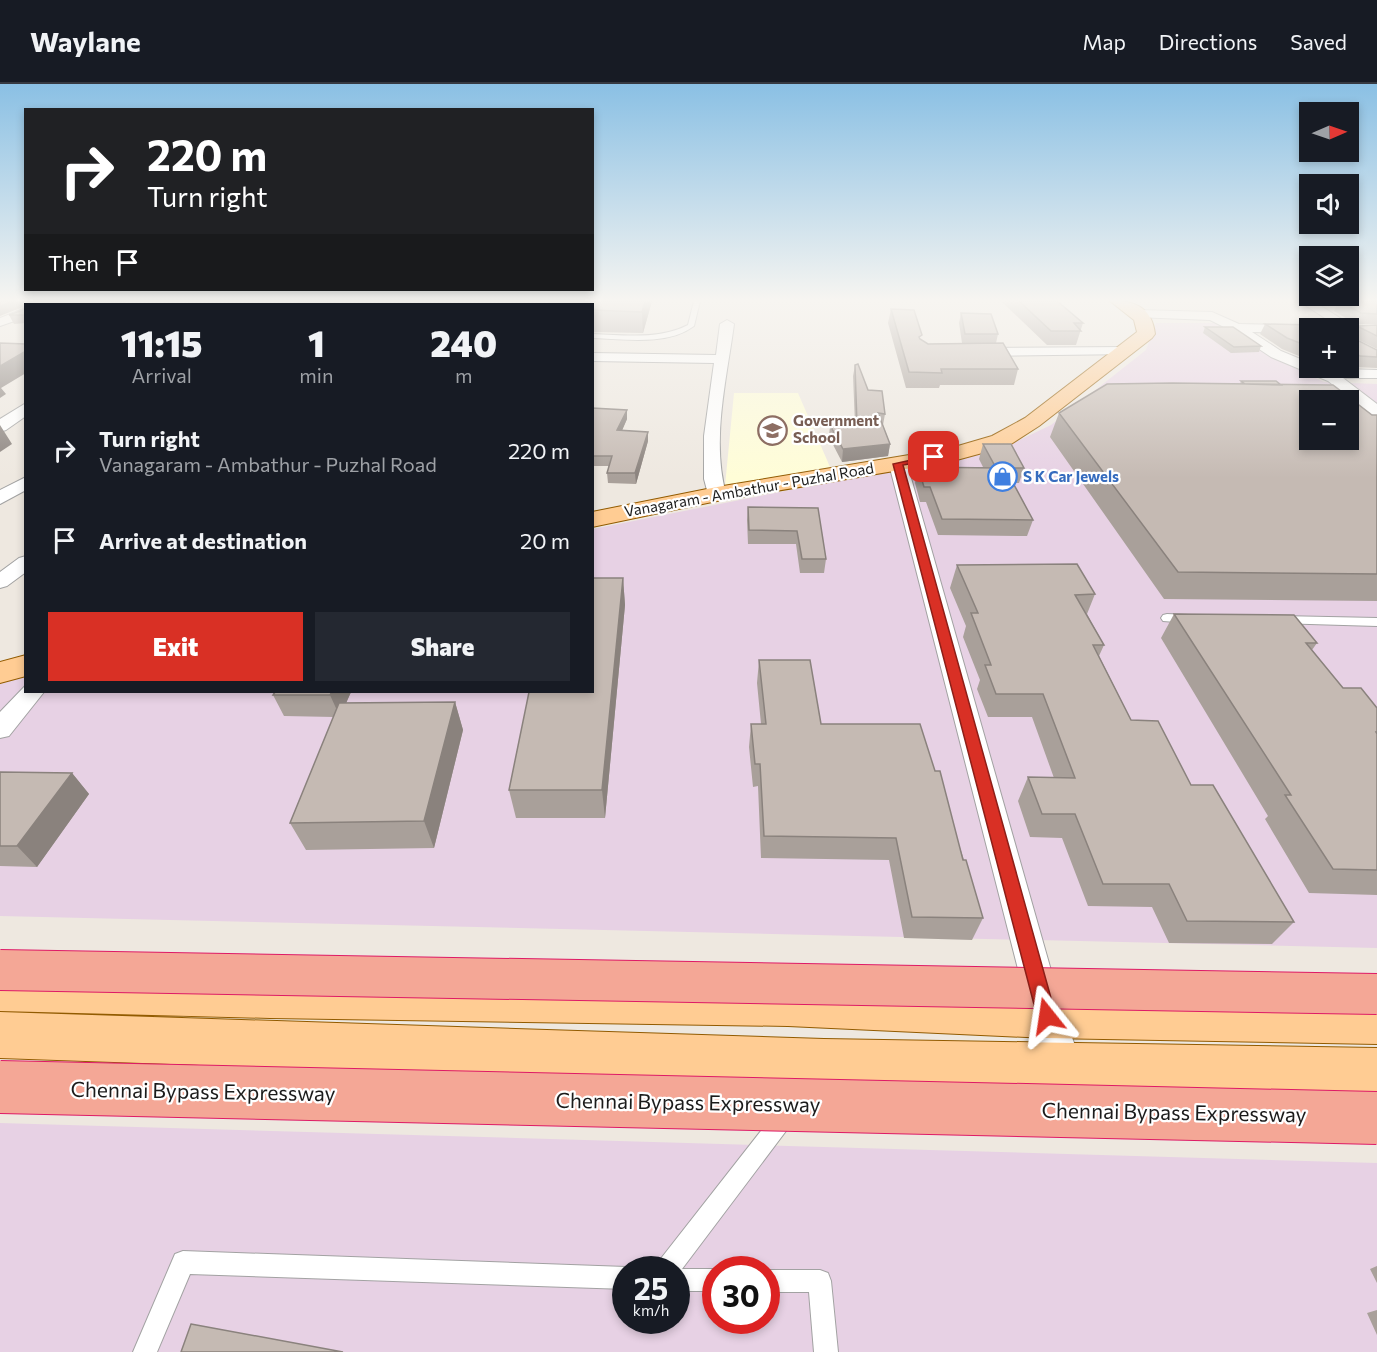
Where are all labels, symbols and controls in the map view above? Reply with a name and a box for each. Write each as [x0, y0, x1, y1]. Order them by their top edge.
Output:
text: Waylane [30, 24, 141, 58]
text: Map [1083, 29, 1126, 54]
text: Directions [1159, 29, 1257, 54]
text: Saved [1290, 29, 1347, 54]
north arrow [1299, 102, 1359, 162]
map controls [1299, 102, 1359, 450]
text: 220 m [147, 128, 267, 180]
icon: right [48, 132, 126, 210]
button: sound [1299, 174, 1359, 234]
text: Turn right [147, 180, 267, 213]
icon: arrive [111, 246, 144, 279]
button: layers [1299, 246, 1359, 306]
text: Then [48, 249, 99, 276]
button: + [1299, 318, 1359, 378]
text: 11:15 [121, 320, 202, 364]
text: 1 [308, 320, 325, 364]
text: 240 [430, 320, 497, 364]
text: Arrival [131, 363, 192, 387]
text: min [299, 363, 333, 387]
text: m [455, 363, 472, 387]
button: − [1299, 390, 1359, 450]
place label: Government School [793, 411, 879, 446]
school or university icon: Government School [756, 414, 788, 446]
text: Turn right [99, 425, 200, 452]
pin [908, 431, 959, 482]
icon: right [48, 434, 81, 467]
text: 220 m [508, 437, 570, 464]
icon: arrive [917, 440, 950, 473]
text: Vanagaram - Ambathur - Puzhal Road [99, 452, 437, 476]
street label: Vanagaram - Ambathur - Puzhal Road [623, 458, 875, 520]
shop icon: S K Car Jewels [986, 461, 1018, 493]
place label: S K Car Jewels [1023, 467, 1119, 485]
icon: arrive [48, 524, 81, 557]
text: Arrive at destination [99, 527, 307, 554]
text: 20 m [520, 527, 570, 554]
button: Exit [48, 612, 303, 681]
button: Share [315, 612, 570, 681]
position arrow [1015, 984, 1079, 1048]
street label: Chennai Bypass Expressway [70, 1076, 336, 1105]
street label: Chennai Bypass Expressway [555, 1087, 821, 1116]
street label: Chennai Bypass Expressway [1041, 1097, 1307, 1126]
speed limit sign: 30 [702, 1256, 780, 1334]
text: 25 [634, 1269, 668, 1306]
text: km/h [633, 1301, 669, 1319]

